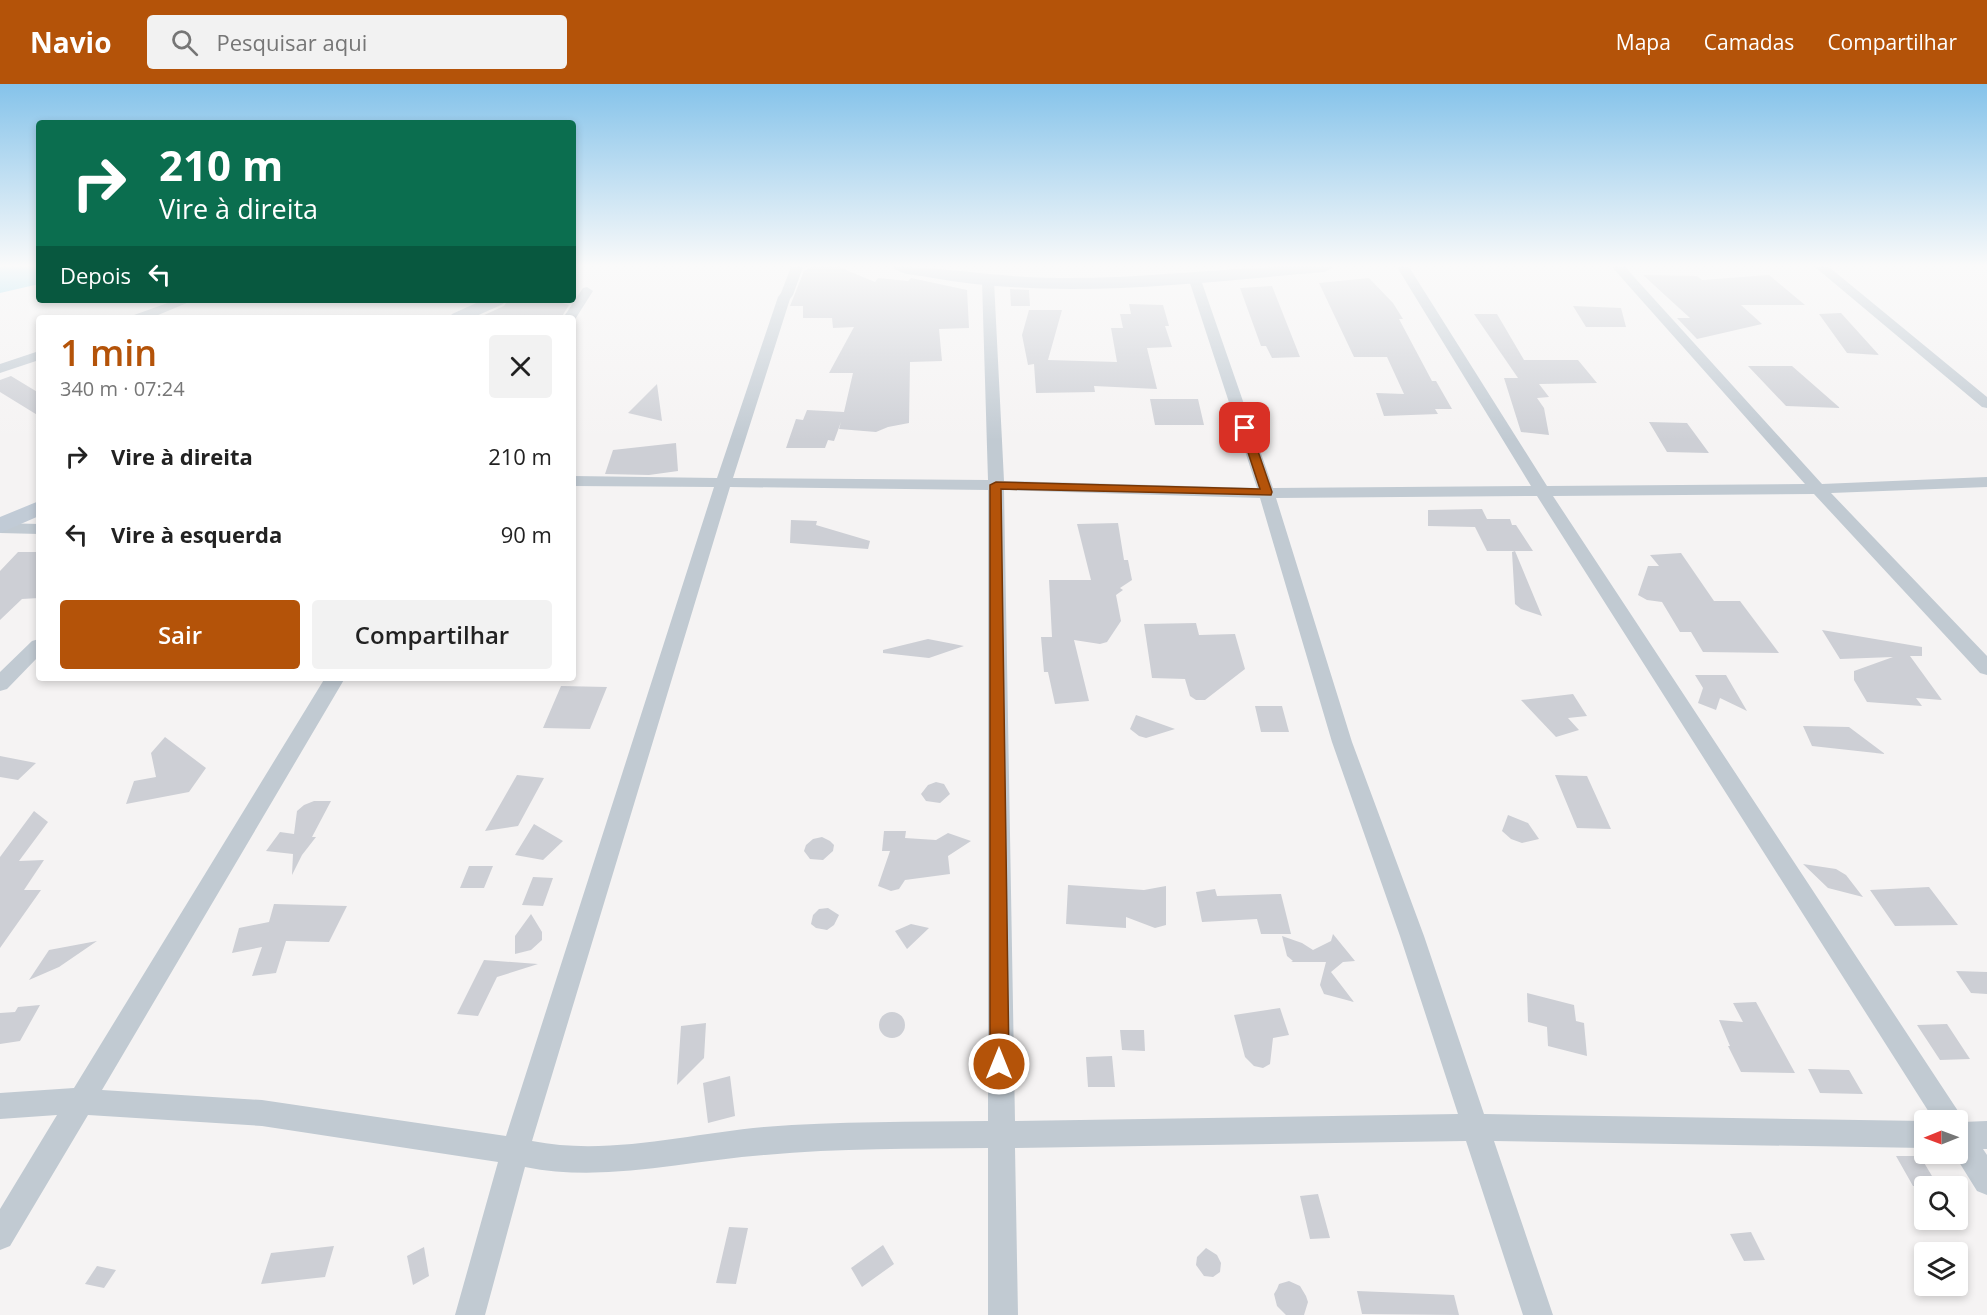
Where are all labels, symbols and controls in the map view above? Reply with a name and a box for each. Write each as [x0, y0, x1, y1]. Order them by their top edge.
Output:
search box [147, 15, 567, 69]
text: Navio [30, 23, 111, 61]
icon: search [168, 26, 201, 59]
text: Pesquisar aqui [216, 27, 367, 57]
text: Mapa [1616, 28, 1671, 56]
text: Camadas [1704, 28, 1794, 56]
text: Compartilhar [1827, 28, 1957, 56]
text: 210 m [159, 136, 283, 193]
icon: right [60, 144, 138, 222]
text: Vire à direita [159, 190, 318, 227]
icon: left [143, 258, 176, 291]
text: Depois [60, 260, 131, 290]
text: 1 min [60, 328, 157, 377]
button: close [489, 335, 552, 398]
text: 340 m · 07:24 [60, 375, 185, 402]
pin [1219, 402, 1270, 453]
icon: arrive [1228, 411, 1261, 444]
icon: right [60, 440, 93, 473]
text: Vire à direita [111, 441, 253, 471]
text: 210 m [488, 441, 552, 471]
icon: left [60, 518, 93, 551]
text: Vire à esquerda [111, 519, 282, 549]
text: 90 m [501, 519, 552, 549]
button: Sair [60, 600, 300, 669]
button: Compartilhar [312, 600, 552, 669]
position arrow [967, 1032, 1031, 1096]
north arrow [1914, 1110, 1968, 1164]
map controls [1914, 1110, 1968, 1296]
button: search [1914, 1176, 1968, 1230]
button: layers [1914, 1242, 1968, 1296]

